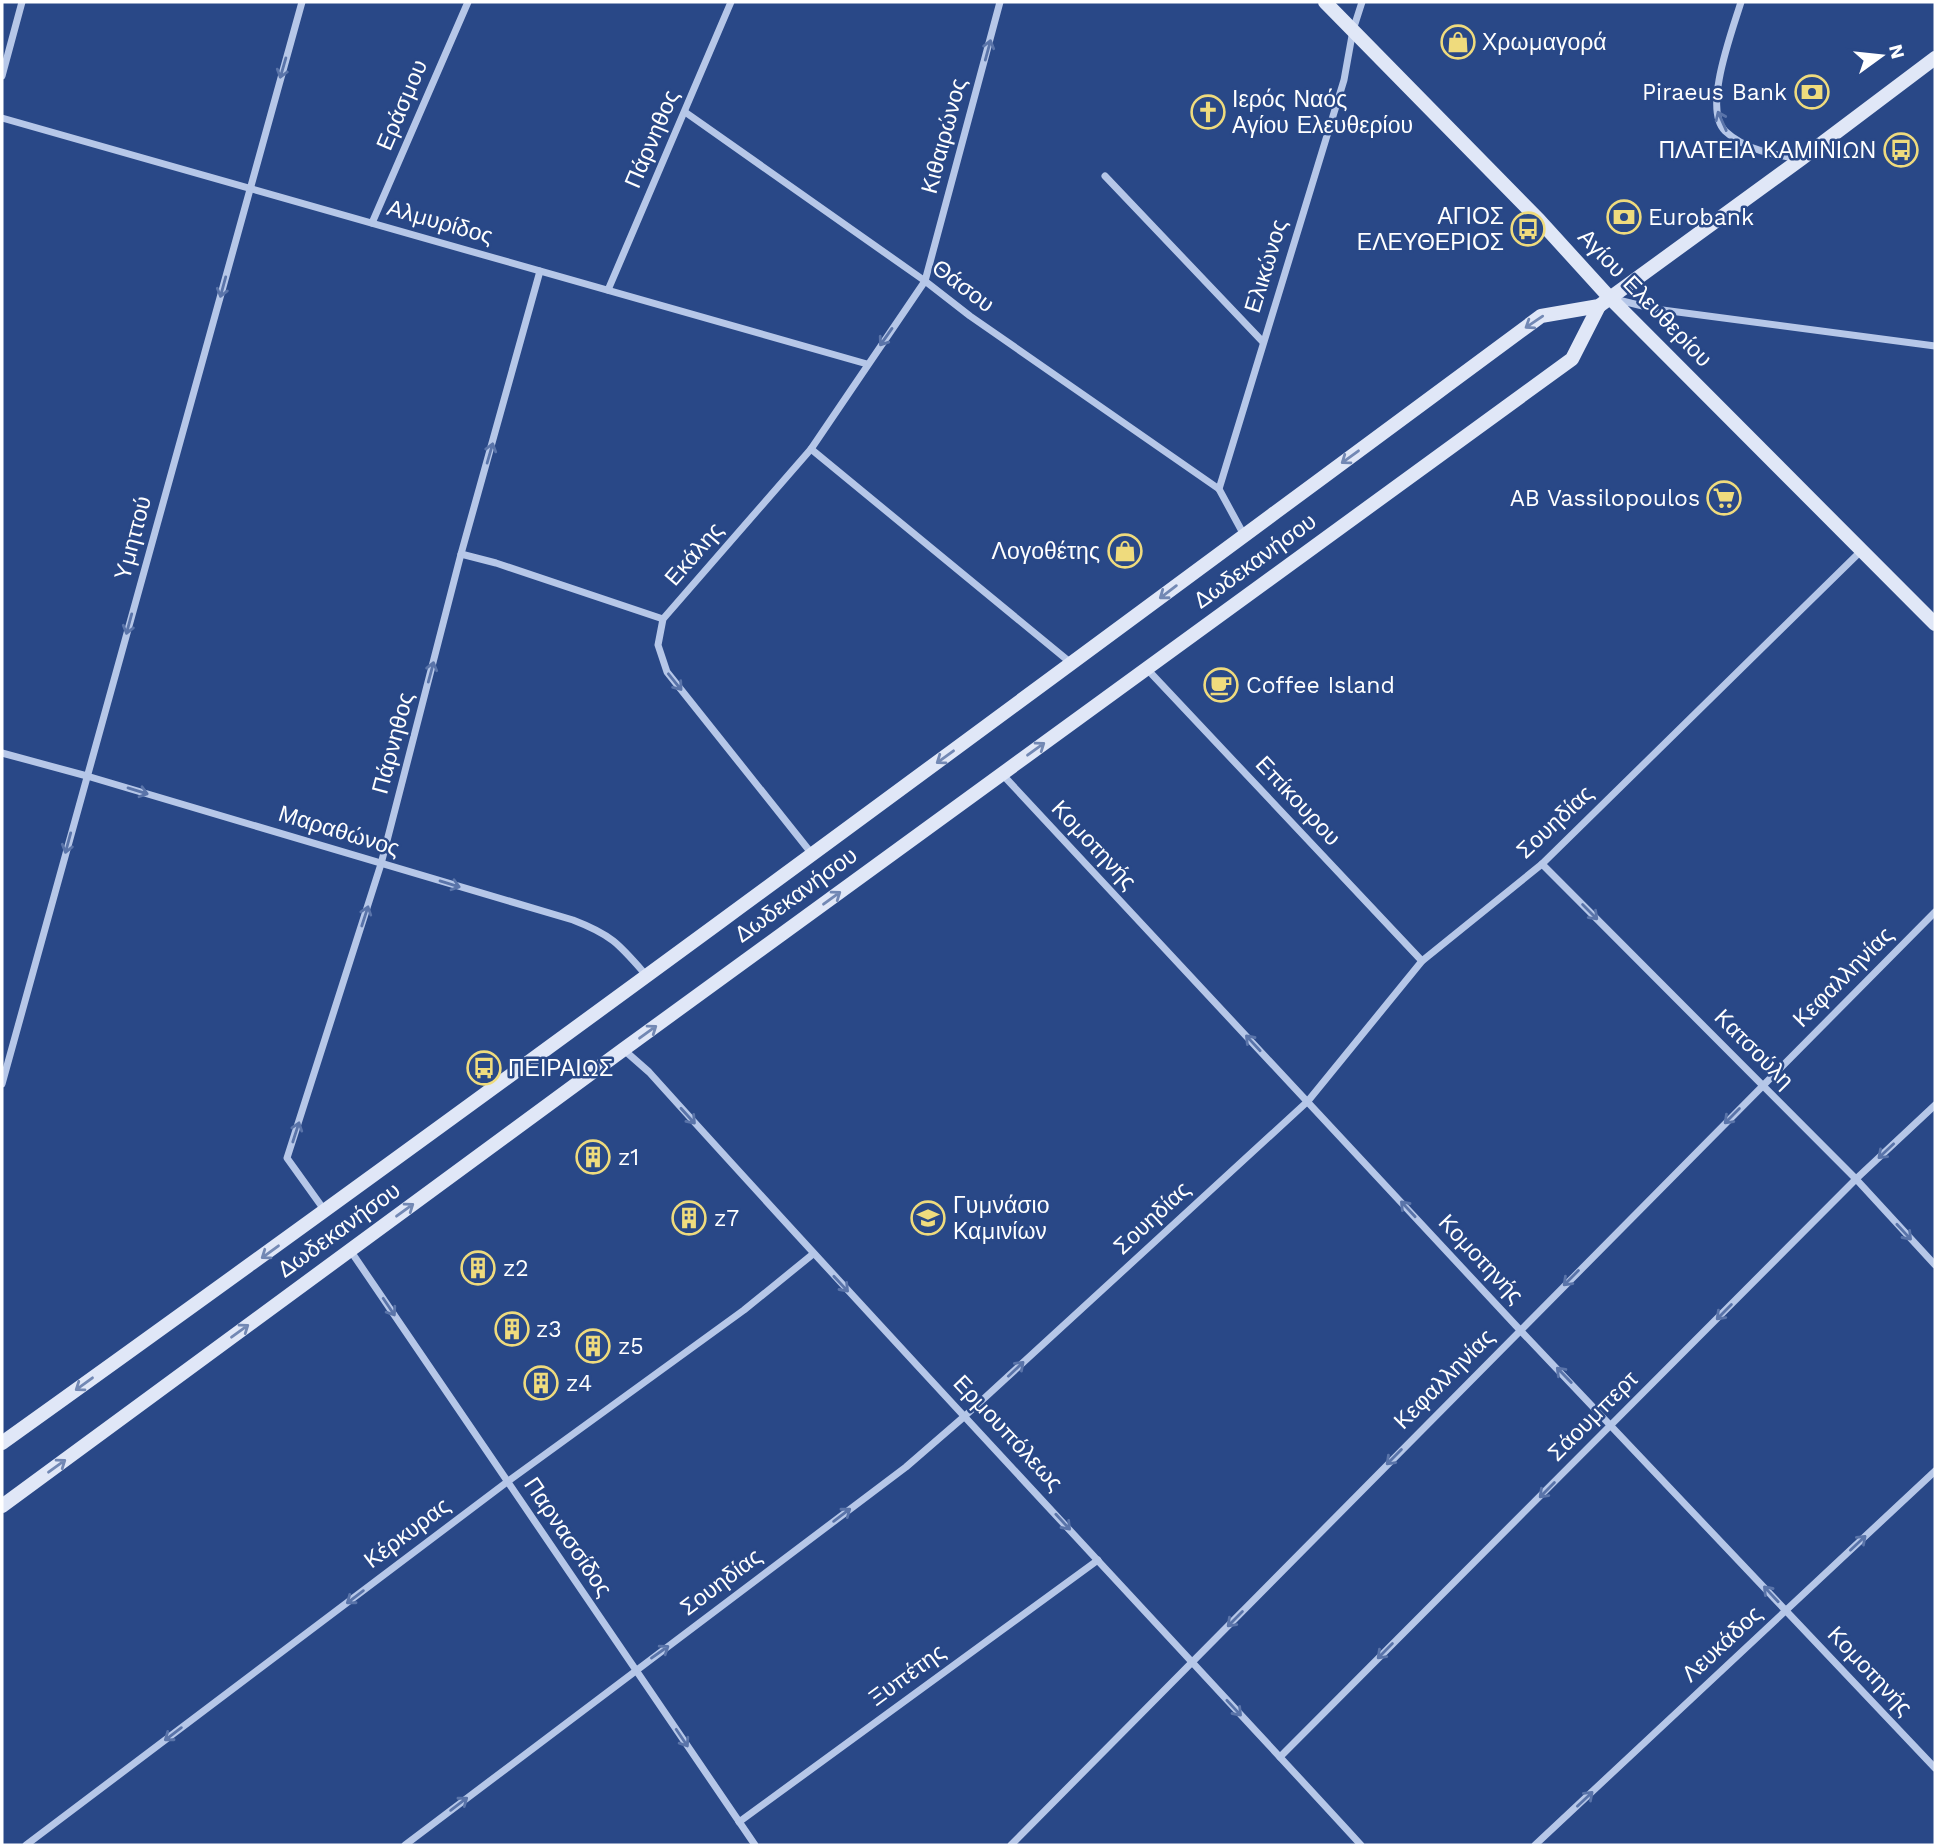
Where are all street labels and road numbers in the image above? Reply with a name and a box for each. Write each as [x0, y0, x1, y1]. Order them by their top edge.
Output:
street label: Εράσμου [371, 56, 433, 154]
street label: Κιθαιρώνος [916, 75, 972, 197]
street label: Πάρνηθος [619, 86, 685, 192]
street label: Αλμυρίδος [384, 194, 496, 250]
street label: Ελικώνος [1239, 216, 1293, 316]
street label: Αγίου Ελευθερίου [1572, 224, 1718, 372]
street label: Θάσου [927, 254, 999, 318]
street label: Υμηττού [109, 493, 157, 583]
street label: Δωδεκανήσου [1189, 508, 1321, 614]
street label: Εκάλης [659, 517, 729, 591]
street label: Πάρνηθος [367, 689, 419, 797]
street label: Επίκουρου [1250, 751, 1346, 851]
street label: Σουηδίας [1511, 780, 1599, 864]
street label: Κομοτηνής [1046, 795, 1142, 895]
street label: Μαραθώνος [275, 800, 403, 862]
street label: Δωδεκανήσου [730, 842, 862, 948]
street label: Κεφαλληνίας [1787, 921, 1899, 1033]
street label: Κατσούλη [1709, 1004, 1799, 1094]
street label: Σουηδίας [1108, 1176, 1196, 1260]
street label: Δωδεκανήσου [273, 1177, 405, 1283]
street label: Κομοτηνής [1433, 1209, 1529, 1309]
street label: Κεφαλληνίας [1388, 1323, 1500, 1435]
street label: Σάουμπερτ [1542, 1365, 1644, 1467]
street label: Ερμουπόλεως [948, 1370, 1068, 1496]
street label: Παρνασσίδος [518, 1472, 618, 1602]
street label: Κέρκυρας [359, 1492, 455, 1574]
street label: Σουηδίας [675, 1543, 767, 1621]
street label: Λευκάδος [1676, 1600, 1768, 1688]
street label: Κομοτηνής [1822, 1621, 1918, 1721]
street label: Ξυπέτης [864, 1638, 950, 1712]

